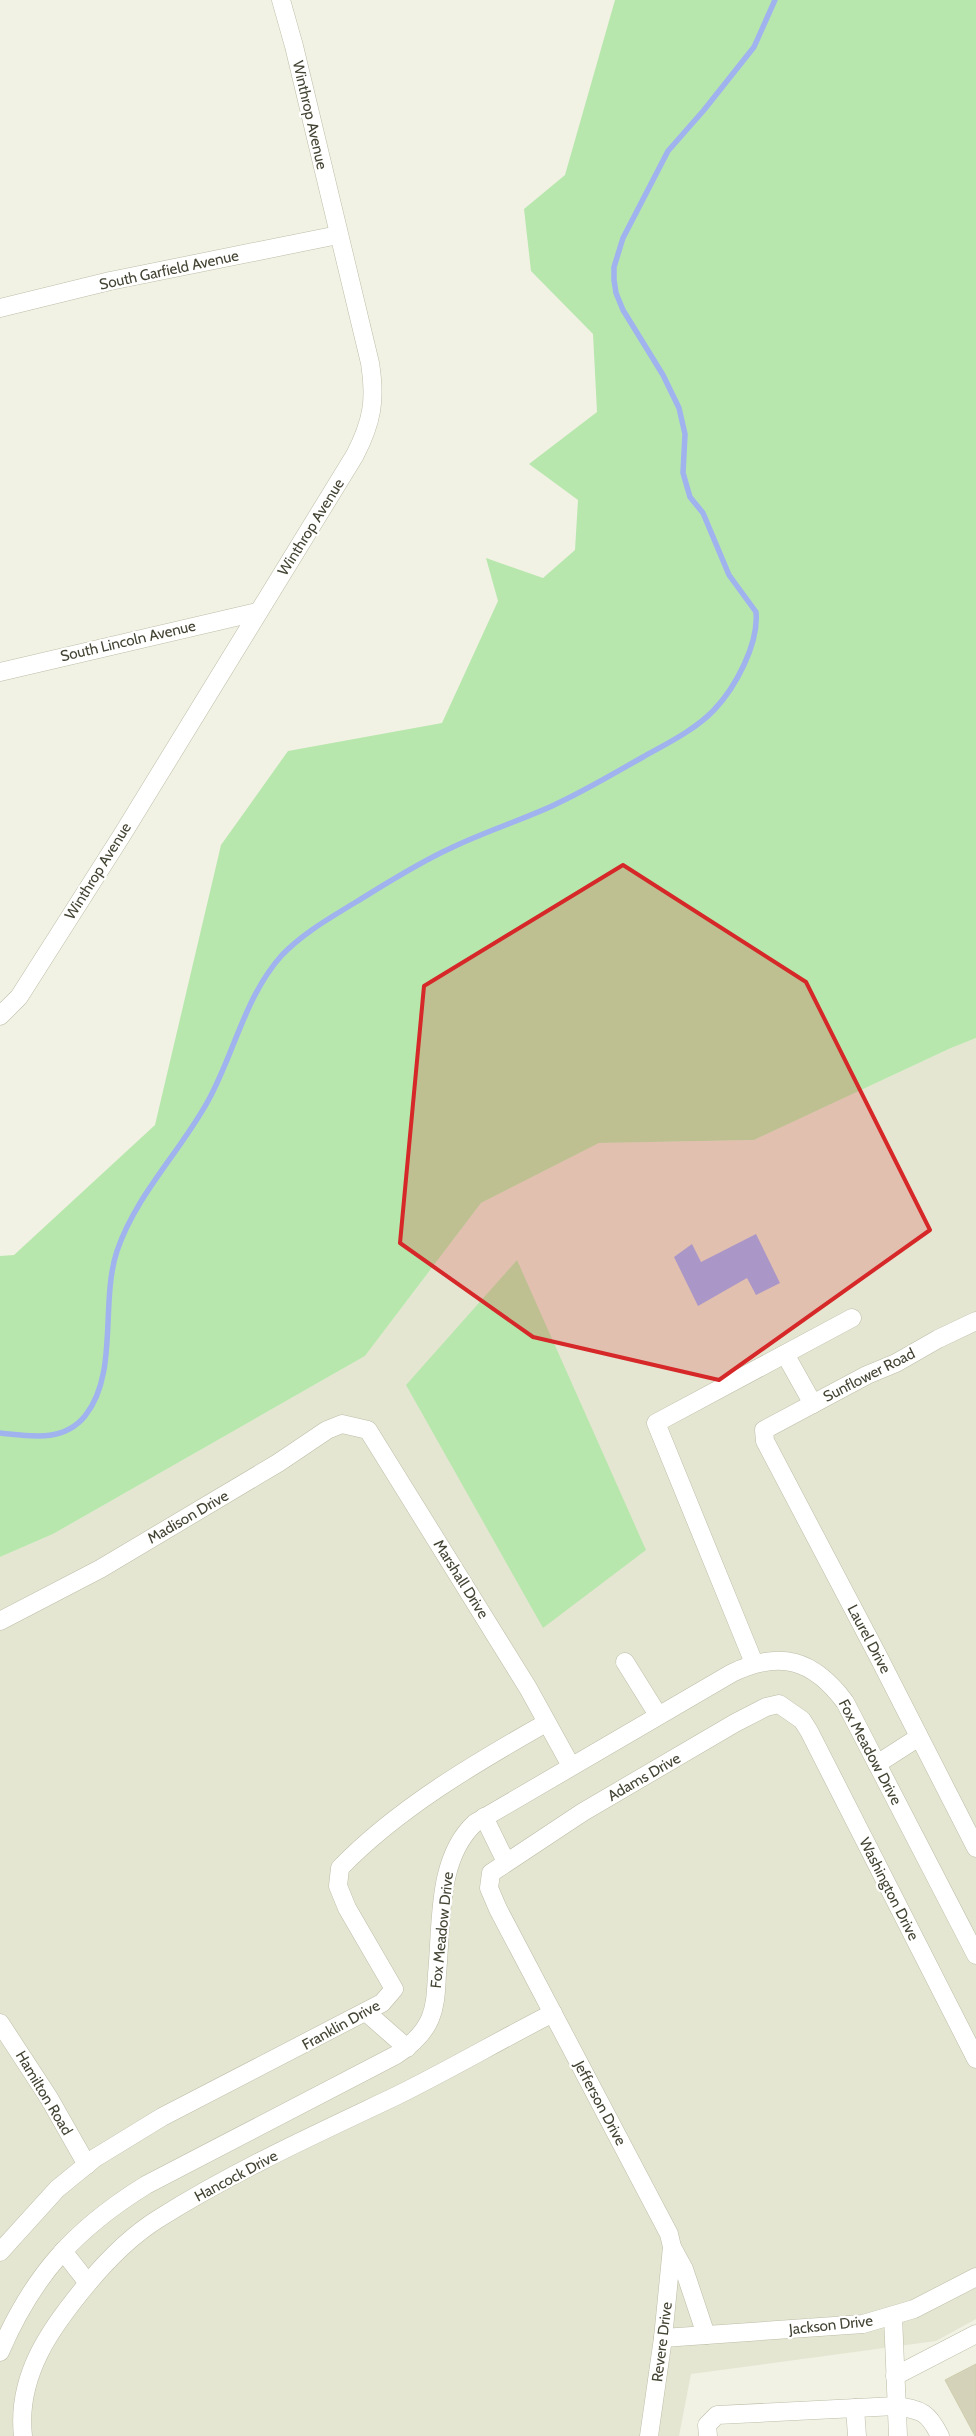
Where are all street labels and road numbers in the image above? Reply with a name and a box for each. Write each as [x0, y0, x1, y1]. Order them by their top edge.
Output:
street label: Winthrop Avenue [289, 59, 331, 171]
street label: South Garfield Avenue [98, 246, 241, 294]
street label: Winthrop Avenue [274, 475, 348, 579]
street label: South Lincoln Avenue [59, 617, 198, 665]
street label: Winthrop Avenue [61, 819, 135, 923]
street label: Sunflower Road [820, 1344, 918, 1406]
street label: Madison Drive [144, 1486, 232, 1547]
street label: Marshall Drive [430, 1536, 493, 1622]
street label: Laurel Drive [843, 1602, 895, 1677]
street label: Fox Meadow Drive [835, 1696, 906, 1808]
street label: Adams Drive [604, 1749, 684, 1805]
street label: Washington Drive [855, 1835, 923, 1944]
street label: Fox Meadow Drive [427, 1871, 457, 1989]
street label: Franklin Drive [299, 1996, 383, 2054]
street label: Hamilton Road [12, 2048, 76, 2138]
street label: Jefferson Drive [570, 2057, 630, 2149]
street label: Hancock Drive [191, 2146, 281, 2205]
street label: Revere Drive [648, 2301, 676, 2383]
street label: Jackson Drive [787, 2312, 874, 2338]

